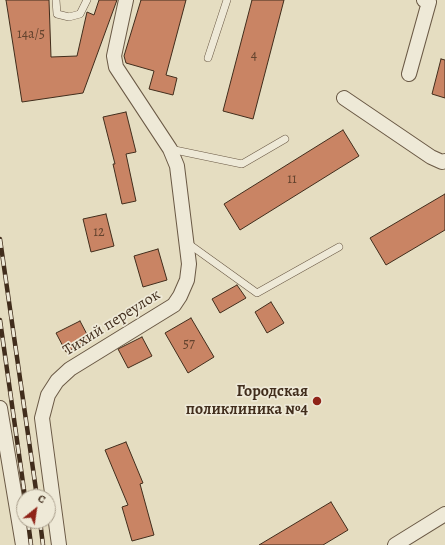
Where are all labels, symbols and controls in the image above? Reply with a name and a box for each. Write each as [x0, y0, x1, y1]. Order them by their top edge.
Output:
house number: 14а/5 [17, 27, 45, 43]
house number: 4 [251, 48, 257, 64]
house number: 11 [287, 172, 297, 188]
house number: 12 [93, 225, 105, 241]
street label: Тихий переулок [60, 285, 164, 361]
house number: 57 [183, 337, 195, 353]
place label: Городская поликлиника №4 [186, 382, 308, 420]
marker: Городская поликлиника №4 [311, 395, 323, 407]
north arrow [16, 489, 56, 529]
text: С [35, 491, 48, 507]

